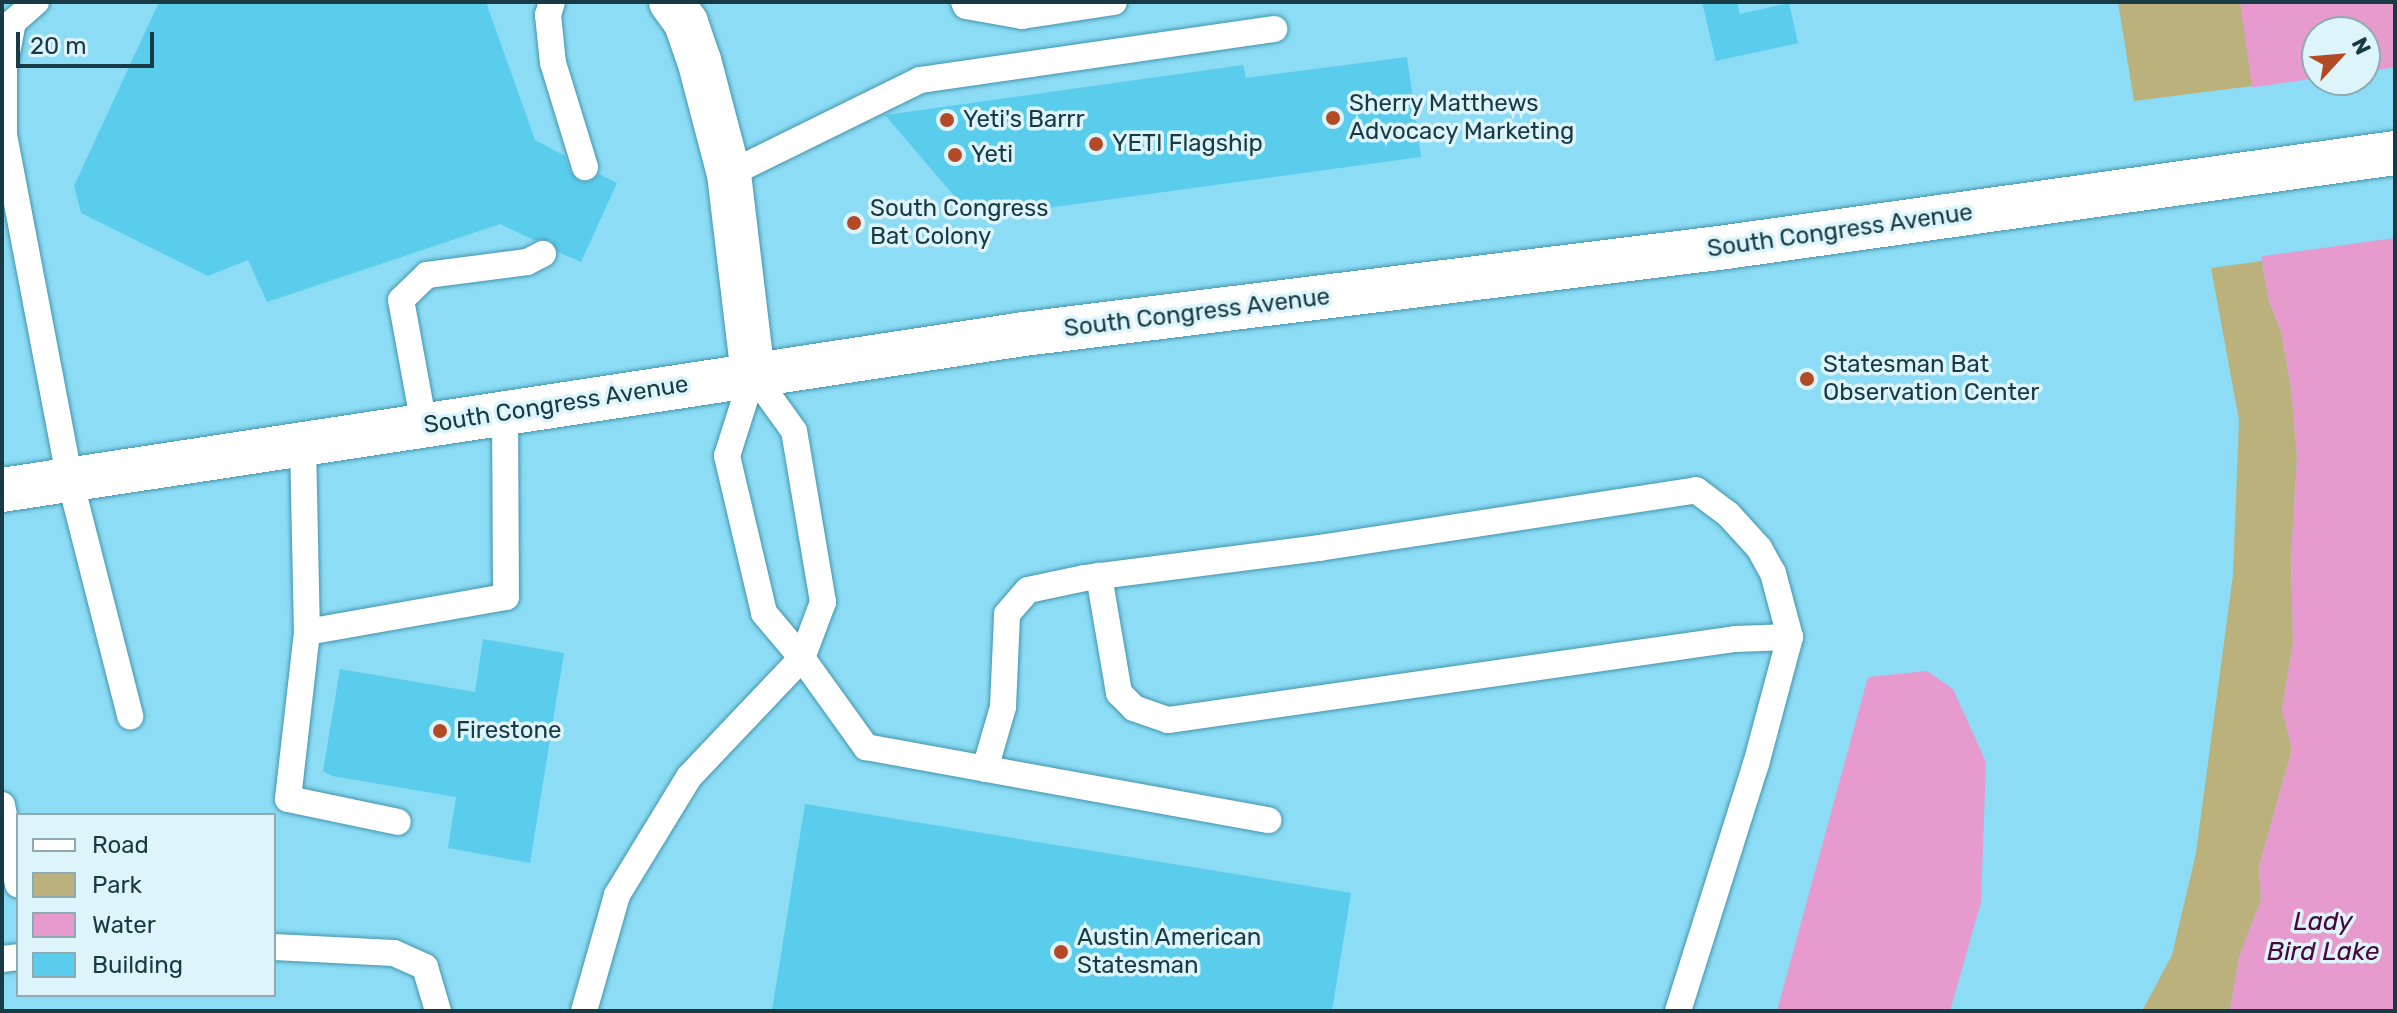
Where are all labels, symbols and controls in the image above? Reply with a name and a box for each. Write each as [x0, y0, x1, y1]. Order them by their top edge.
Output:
scale bar [20, 16, 158, 66]
north arrow [2301, 16, 2381, 96]
text: 20 m [30, 32, 87, 60]
text: N [2346, 33, 2377, 59]
place label: Sherry Matthews Advocacy Marketing [1349, 90, 1575, 146]
place label: Yeti's Barrr [963, 106, 1085, 134]
marker: Sherry Matthews Advocacy Marketing [1324, 109, 1342, 127]
marker: Yeti's Barrr [938, 111, 956, 129]
place label: YETI Flagship [1112, 130, 1263, 158]
marker: YETI Flagship [1087, 135, 1105, 153]
place label: Yeti [971, 141, 1013, 169]
marker: Yeti [946, 146, 964, 164]
place label: South Congress Bat Colony [870, 195, 1048, 251]
street label: South Congress Avenue [1705, 198, 1975, 264]
marker: South Congress Bat Colony [845, 214, 863, 232]
street label: South Congress Avenue [1062, 282, 1332, 344]
place label: Statesman Bat Observation Center [1823, 351, 2039, 407]
street label: South Congress Avenue [421, 370, 691, 440]
marker: Statesman Bat Observation Center [1798, 370, 1816, 388]
place label: Firestone [456, 717, 562, 745]
marker: Firestone [431, 722, 449, 740]
legend [16, 813, 276, 997]
text: Road [92, 831, 149, 859]
text: Park [92, 871, 142, 899]
water label: Lady Bird Lake [2267, 906, 2379, 968]
text: Water [92, 911, 156, 939]
place label: Austin American Statesman [1077, 924, 1262, 980]
marker: Austin American Statesman [1052, 943, 1070, 961]
text: Building [92, 951, 183, 979]

